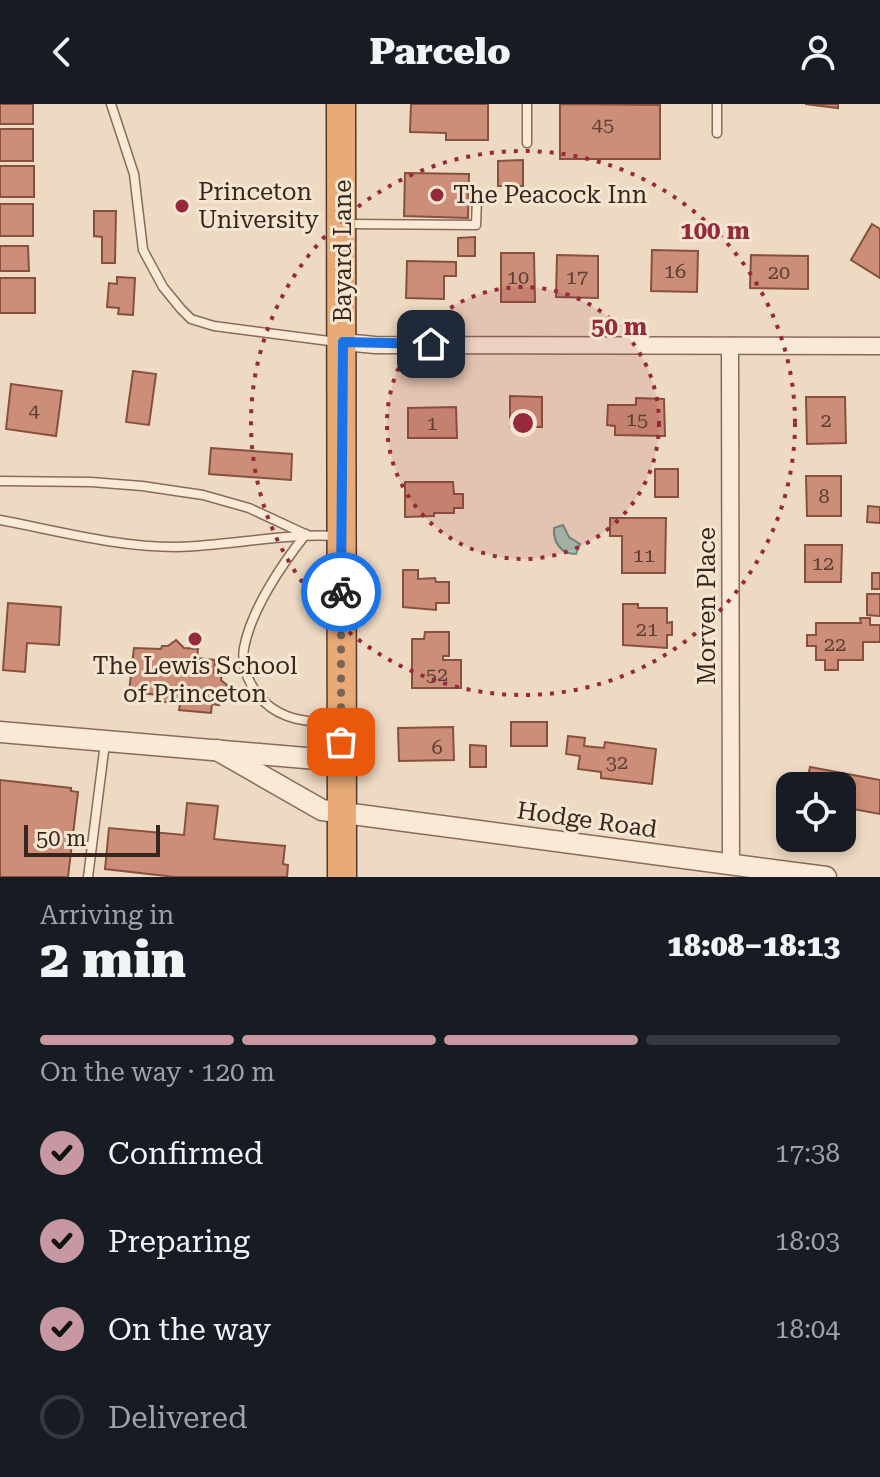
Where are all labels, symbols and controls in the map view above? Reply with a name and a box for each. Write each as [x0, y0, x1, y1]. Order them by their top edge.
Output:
icon: back [40, 30, 84, 74]
icon: person [796, 30, 840, 74]
text: Parcelo [369, 31, 511, 73]
house number: 45 [592, 112, 614, 136]
place label: Princeton University [198, 178, 320, 234]
street label: Bayard Lane [329, 180, 357, 322]
place label: The Peacock Inn [453, 181, 647, 209]
marker: The Peacock Inn [428, 186, 446, 204]
marker: Princeton University [173, 197, 191, 215]
text: 100 m [680, 217, 750, 245]
house number: 16 [664, 259, 686, 283]
house number: 20 [768, 260, 790, 284]
house number: 10 [507, 265, 529, 289]
house number: 17 [566, 265, 588, 289]
pin [397, 310, 465, 378]
text: 50 m [591, 313, 647, 341]
icon: home [409, 322, 453, 366]
house number: 4 [28, 398, 40, 422]
house number: 15 [626, 407, 648, 431]
house number: 2 [820, 408, 832, 432]
centre of rings [509, 409, 537, 437]
house number: 1 [426, 411, 438, 435]
house number: 8 [818, 484, 830, 508]
street label: Morven Place [693, 527, 721, 685]
house number: 11 [633, 543, 655, 567]
house number: 12 [812, 551, 834, 575]
courier [301, 552, 381, 632]
icon: bike [319, 570, 363, 614]
house number: 21 [636, 617, 658, 641]
marker: The Lewis School of Princeton [186, 630, 204, 648]
house number: 22 [824, 632, 846, 656]
place label: The Lewis School of Princeton [93, 652, 297, 708]
house number: 52 [426, 662, 448, 686]
pin [307, 708, 375, 776]
icon: bag [319, 720, 363, 764]
house number: 6 [431, 735, 443, 759]
house number: 32 [606, 750, 628, 774]
map controls [776, 772, 856, 852]
button: locate [776, 772, 856, 852]
street label: Hodge Road [515, 796, 659, 844]
scale bar [24, 821, 160, 857]
text: 50 m [36, 826, 86, 851]
text: Arriving in [40, 900, 174, 930]
text: 18:08–18:13 [667, 928, 840, 963]
text: 2 min [40, 929, 186, 990]
text: On the way · 120 m [40, 1057, 275, 1087]
icon: check [40, 1131, 84, 1175]
text: Confirmed [108, 1136, 263, 1171]
text: 17:38 [775, 1138, 840, 1168]
icon: check [40, 1219, 84, 1263]
text: Preparing [108, 1224, 250, 1259]
text: 18:03 [775, 1226, 840, 1256]
icon: check [40, 1307, 84, 1351]
text: On the way [108, 1312, 271, 1347]
text: 18:04 [775, 1314, 840, 1344]
text: Delivered [108, 1400, 247, 1435]

